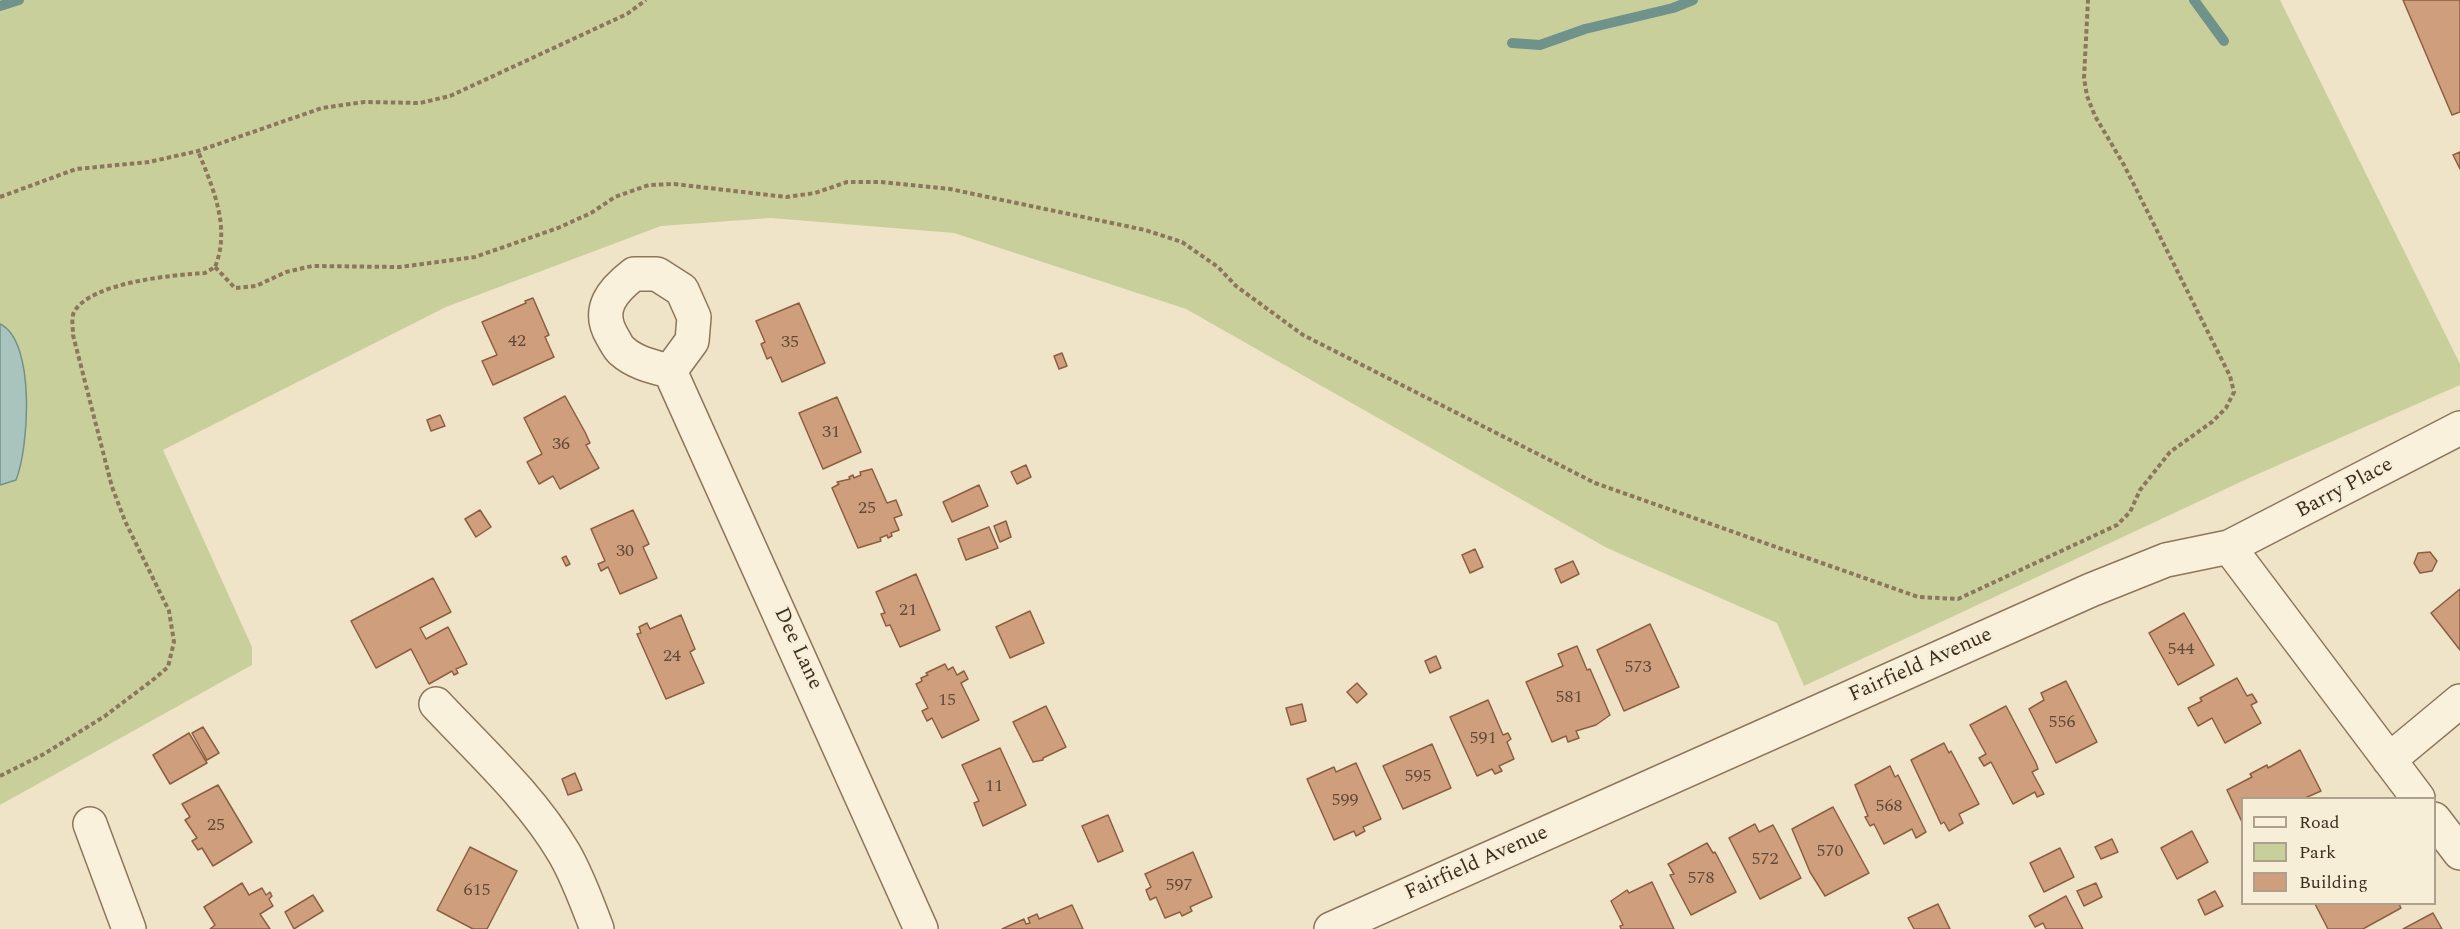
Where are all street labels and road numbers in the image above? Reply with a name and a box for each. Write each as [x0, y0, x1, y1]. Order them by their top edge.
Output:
street label: Barry Place [2292, 453, 2398, 525]
street label: Dee Lane [767, 604, 827, 694]
street label: Fairfield Avenue [1845, 623, 1997, 709]
street label: Fairfield Avenue [1401, 821, 1553, 907]

